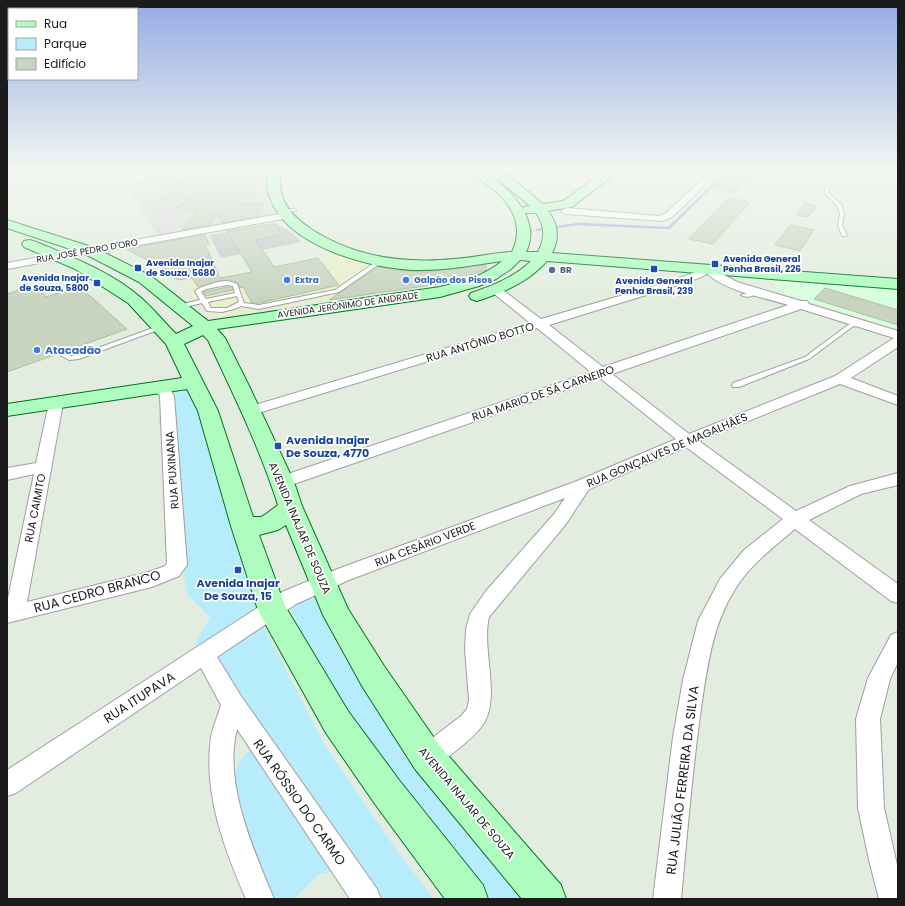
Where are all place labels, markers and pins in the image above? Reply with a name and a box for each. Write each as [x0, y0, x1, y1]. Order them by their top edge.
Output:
place label: Avenida General Penha Brasil, 226 [723, 253, 801, 275]
place label: Avenida Inajar de Souza, 5680 [146, 257, 215, 279]
marker: Avenida General Penha Brasil, 226 [710, 259, 720, 269]
marker: Avenida Inajar de Souza, 5680 [133, 263, 143, 273]
place label: BR [560, 264, 572, 276]
marker: Avenida General Penha Brasil, 239 [649, 264, 659, 274]
marker: BR [547, 265, 557, 275]
place label: Avenida Inajar de Souza, 5800 [20, 272, 89, 294]
place label: Extra [295, 274, 319, 286]
place label: Galpão dos Pisos [414, 274, 492, 286]
marker: Extra [282, 275, 292, 285]
marker: Galpão dos Pisos [401, 275, 411, 285]
place label: Avenida General Penha Brasil, 239 [615, 275, 694, 297]
marker: Avenida Inajar de Souza, 5800 [92, 278, 102, 288]
place label: Atacadão [45, 342, 101, 358]
marker: Atacadão [32, 345, 42, 355]
place label: Avenida Inajar De Souza, 4770 [286, 432, 370, 461]
marker: Avenida Inajar De Souza, 4770 [273, 441, 283, 451]
marker: Avenida Inajar De Souza, 15 [233, 565, 243, 575]
place label: Avenida Inajar De Souza, 15 [196, 575, 280, 604]

